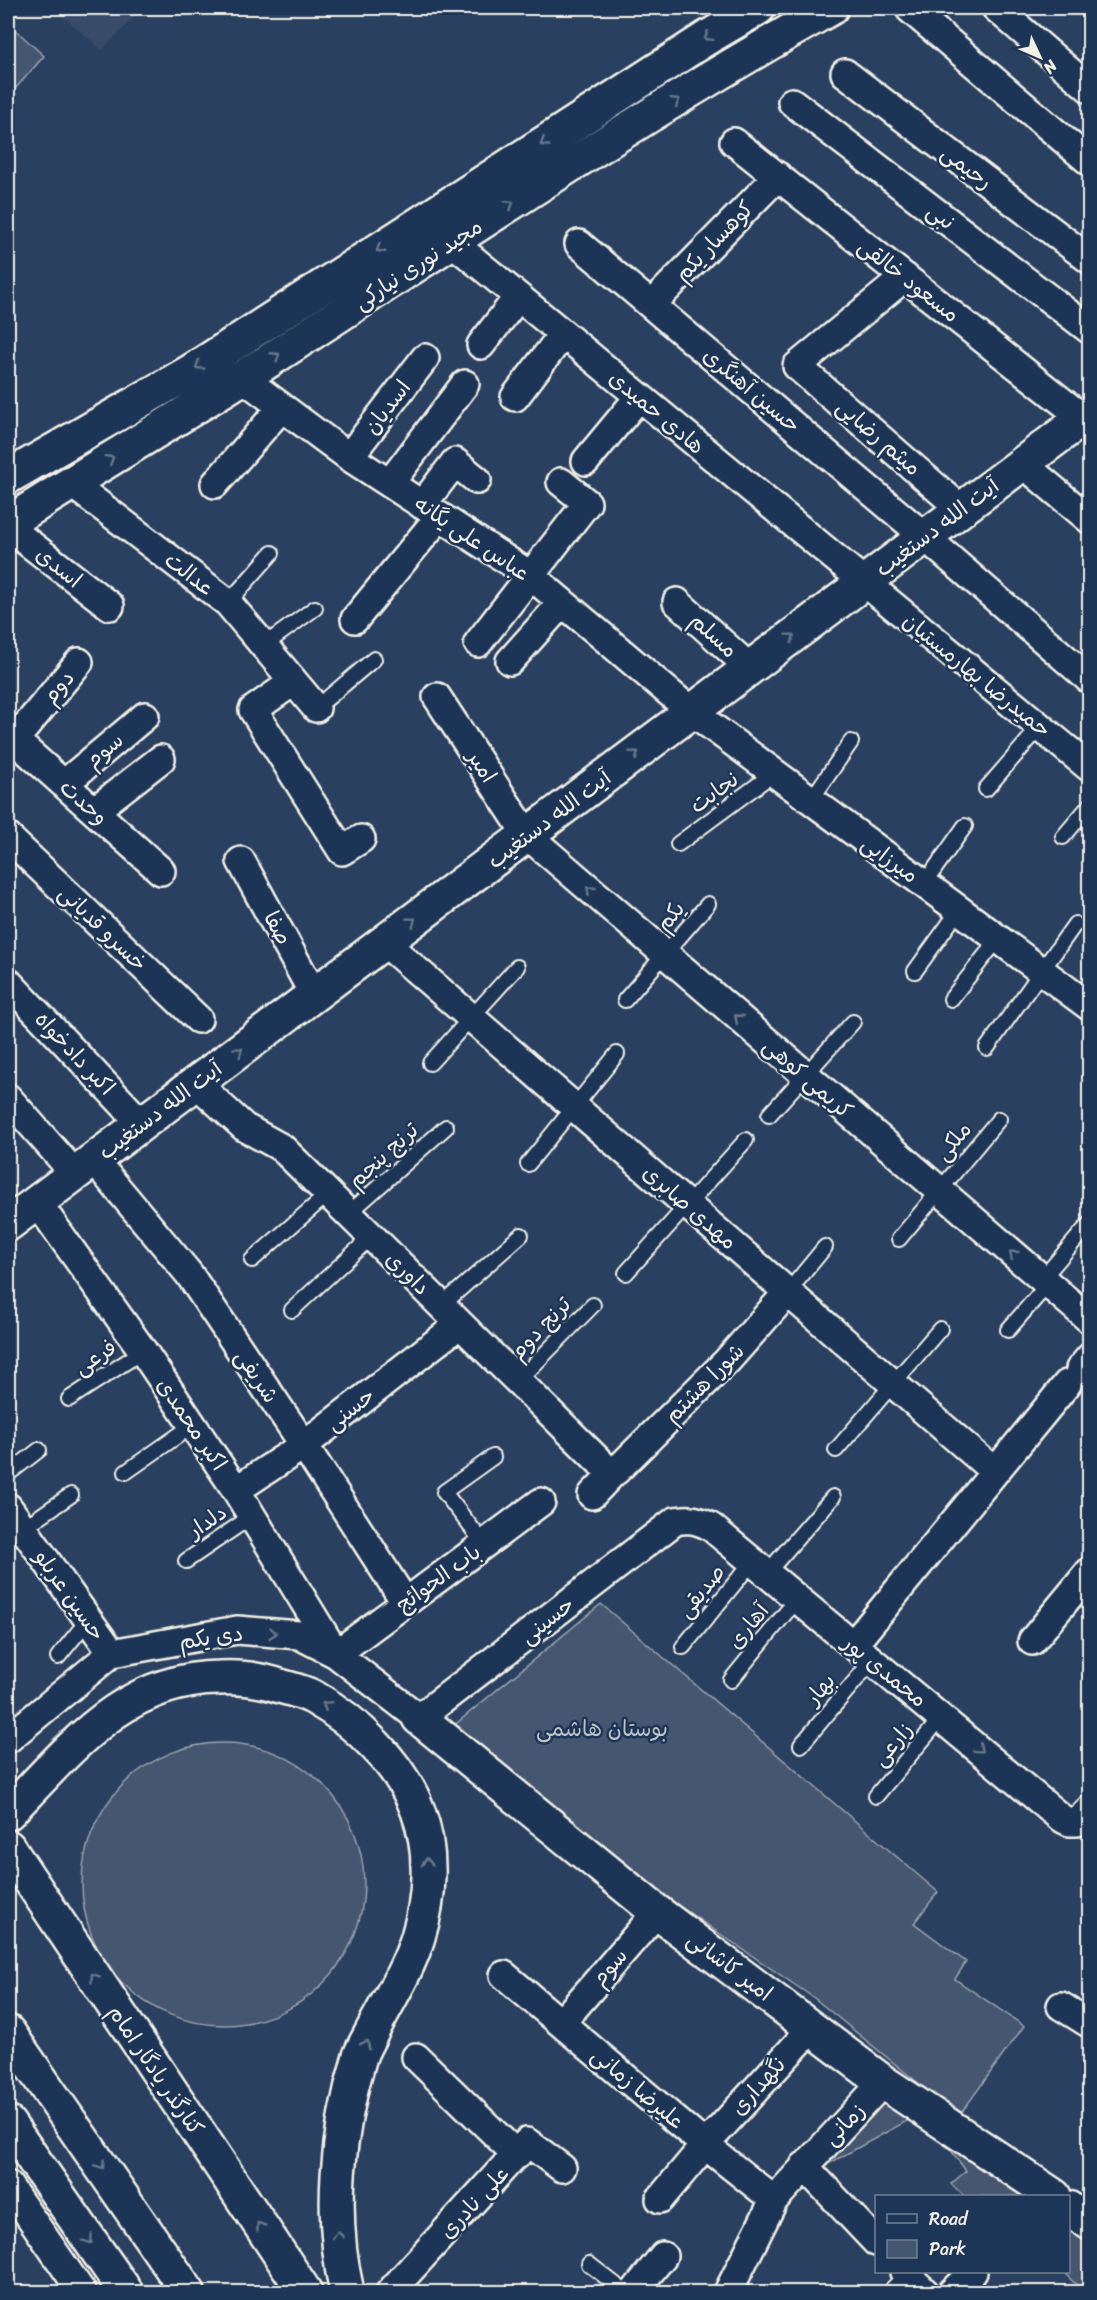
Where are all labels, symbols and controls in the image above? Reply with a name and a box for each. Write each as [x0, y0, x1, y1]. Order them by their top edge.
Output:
north arrow [1010, 27, 1070, 87]
one-way arrow [704, 30, 714, 42]
text: N [1036, 52, 1065, 82]
one-way arrow [669, 97, 680, 108]
street label: رحیمی [932, 134, 1002, 200]
one-way arrow [540, 136, 551, 147]
street label: کوهسار یکم [664, 191, 764, 291]
street label: نبی [918, 192, 964, 240]
one-way arrow [504, 200, 515, 211]
street label: مجید نوری نیارکی [346, 207, 490, 321]
street label: مسعود خالقی [849, 227, 969, 333]
one-way arrow [376, 242, 387, 253]
street label: حسین آهنگری [694, 337, 810, 443]
one-way arrow [269, 352, 280, 363]
one-way arrow [195, 359, 205, 371]
street label: هادی حمیدی [600, 360, 714, 464]
street label: اسدیان [353, 371, 421, 443]
street label: میثم رضایی [827, 388, 931, 486]
one-way arrow [104, 454, 114, 466]
street label: آیت الله دستغیب [866, 466, 1009, 587]
street label: عباس علی یگانه [406, 484, 538, 592]
street label: اسدی [27, 536, 91, 598]
street label: عدالت [156, 541, 224, 607]
street label: مسلم [681, 602, 747, 668]
street label: حمیدرضا بهارمستیان [894, 602, 1060, 748]
one-way arrow [785, 633, 796, 644]
street label: دوم [32, 661, 84, 713]
street label: سوم [75, 722, 133, 778]
street label: امیر [455, 739, 508, 791]
one-way arrow [629, 750, 640, 761]
street label: آیت الله دستغیب [478, 758, 621, 879]
street label: نجابت [681, 760, 747, 824]
street label: وحدت [50, 769, 118, 835]
street label: میرزایی [853, 824, 927, 894]
street label: خسرو قدیانی [49, 875, 157, 981]
one-way arrow [586, 886, 597, 897]
street label: یکم [645, 892, 695, 940]
street label: صفا [253, 904, 303, 952]
one-way arrow [406, 917, 417, 928]
street label: اکبر دادخواه [25, 1001, 125, 1105]
one-way arrow [734, 1014, 745, 1025]
street label: کریمی کوهی [754, 1027, 862, 1129]
one-way arrow [233, 1047, 244, 1058]
street label: آیت الله دستغیب [89, 1049, 232, 1170]
street label: ترنج پنجم [338, 1111, 428, 1198]
street label: ملکی [924, 1112, 982, 1170]
street label: مهدی صابری [633, 1154, 747, 1260]
street label: داوری [376, 1241, 440, 1305]
one-way arrow [1009, 1250, 1020, 1261]
street label: ترنج دوم [499, 1286, 581, 1369]
street label: فرعی [65, 1328, 125, 1386]
street label: شورا هشتم [654, 1333, 754, 1433]
street label: شریفی [224, 1341, 290, 1411]
street label: اکبر محمدی [146, 1369, 238, 1479]
street label: حسنی [316, 1377, 384, 1441]
street label: دلدار [177, 1493, 235, 1550]
street label: باب الحوائج [387, 1533, 489, 1623]
street label: حسین عربلو [23, 1540, 116, 1649]
street label: صدیقی [667, 1555, 735, 1627]
street label: حسینی [511, 1586, 583, 1654]
street label: آهاری [717, 1593, 780, 1658]
street label: دی یکم [177, 1613, 245, 1661]
street label: محمدی پور [832, 1623, 936, 1718]
one-way arrow [268, 1626, 277, 1639]
street label: بهار [793, 1664, 846, 1716]
one-way arrow [321, 1701, 332, 1712]
park label: بوستان هاشمی [536, 1709, 668, 1748]
street label: زارعی [861, 1713, 923, 1775]
one-way arrow [972, 1742, 983, 1753]
one-way arrow [420, 1857, 433, 1866]
street label: امیر کاشانی [678, 1920, 782, 2012]
street label: سوم [581, 1938, 637, 1996]
one-way arrow [89, 1973, 101, 1983]
street label: کنارگذر یادگار امام [97, 1996, 215, 2144]
street label: علیرضا زمانی [582, 2037, 694, 2139]
one-way arrow [359, 2039, 370, 2050]
street label: نگهداری [720, 2047, 796, 2125]
street label: زمانی [813, 2093, 875, 2155]
street label: علی نادری [429, 2156, 519, 2248]
one-way arrow [94, 2159, 105, 2170]
legend [875, 2195, 1070, 2273]
text: Road [929, 2203, 969, 2235]
one-way arrow [257, 2222, 268, 2233]
one-way arrow [332, 2230, 345, 2239]
text: Park [929, 2233, 966, 2265]
one-way arrow [82, 2234, 93, 2245]

